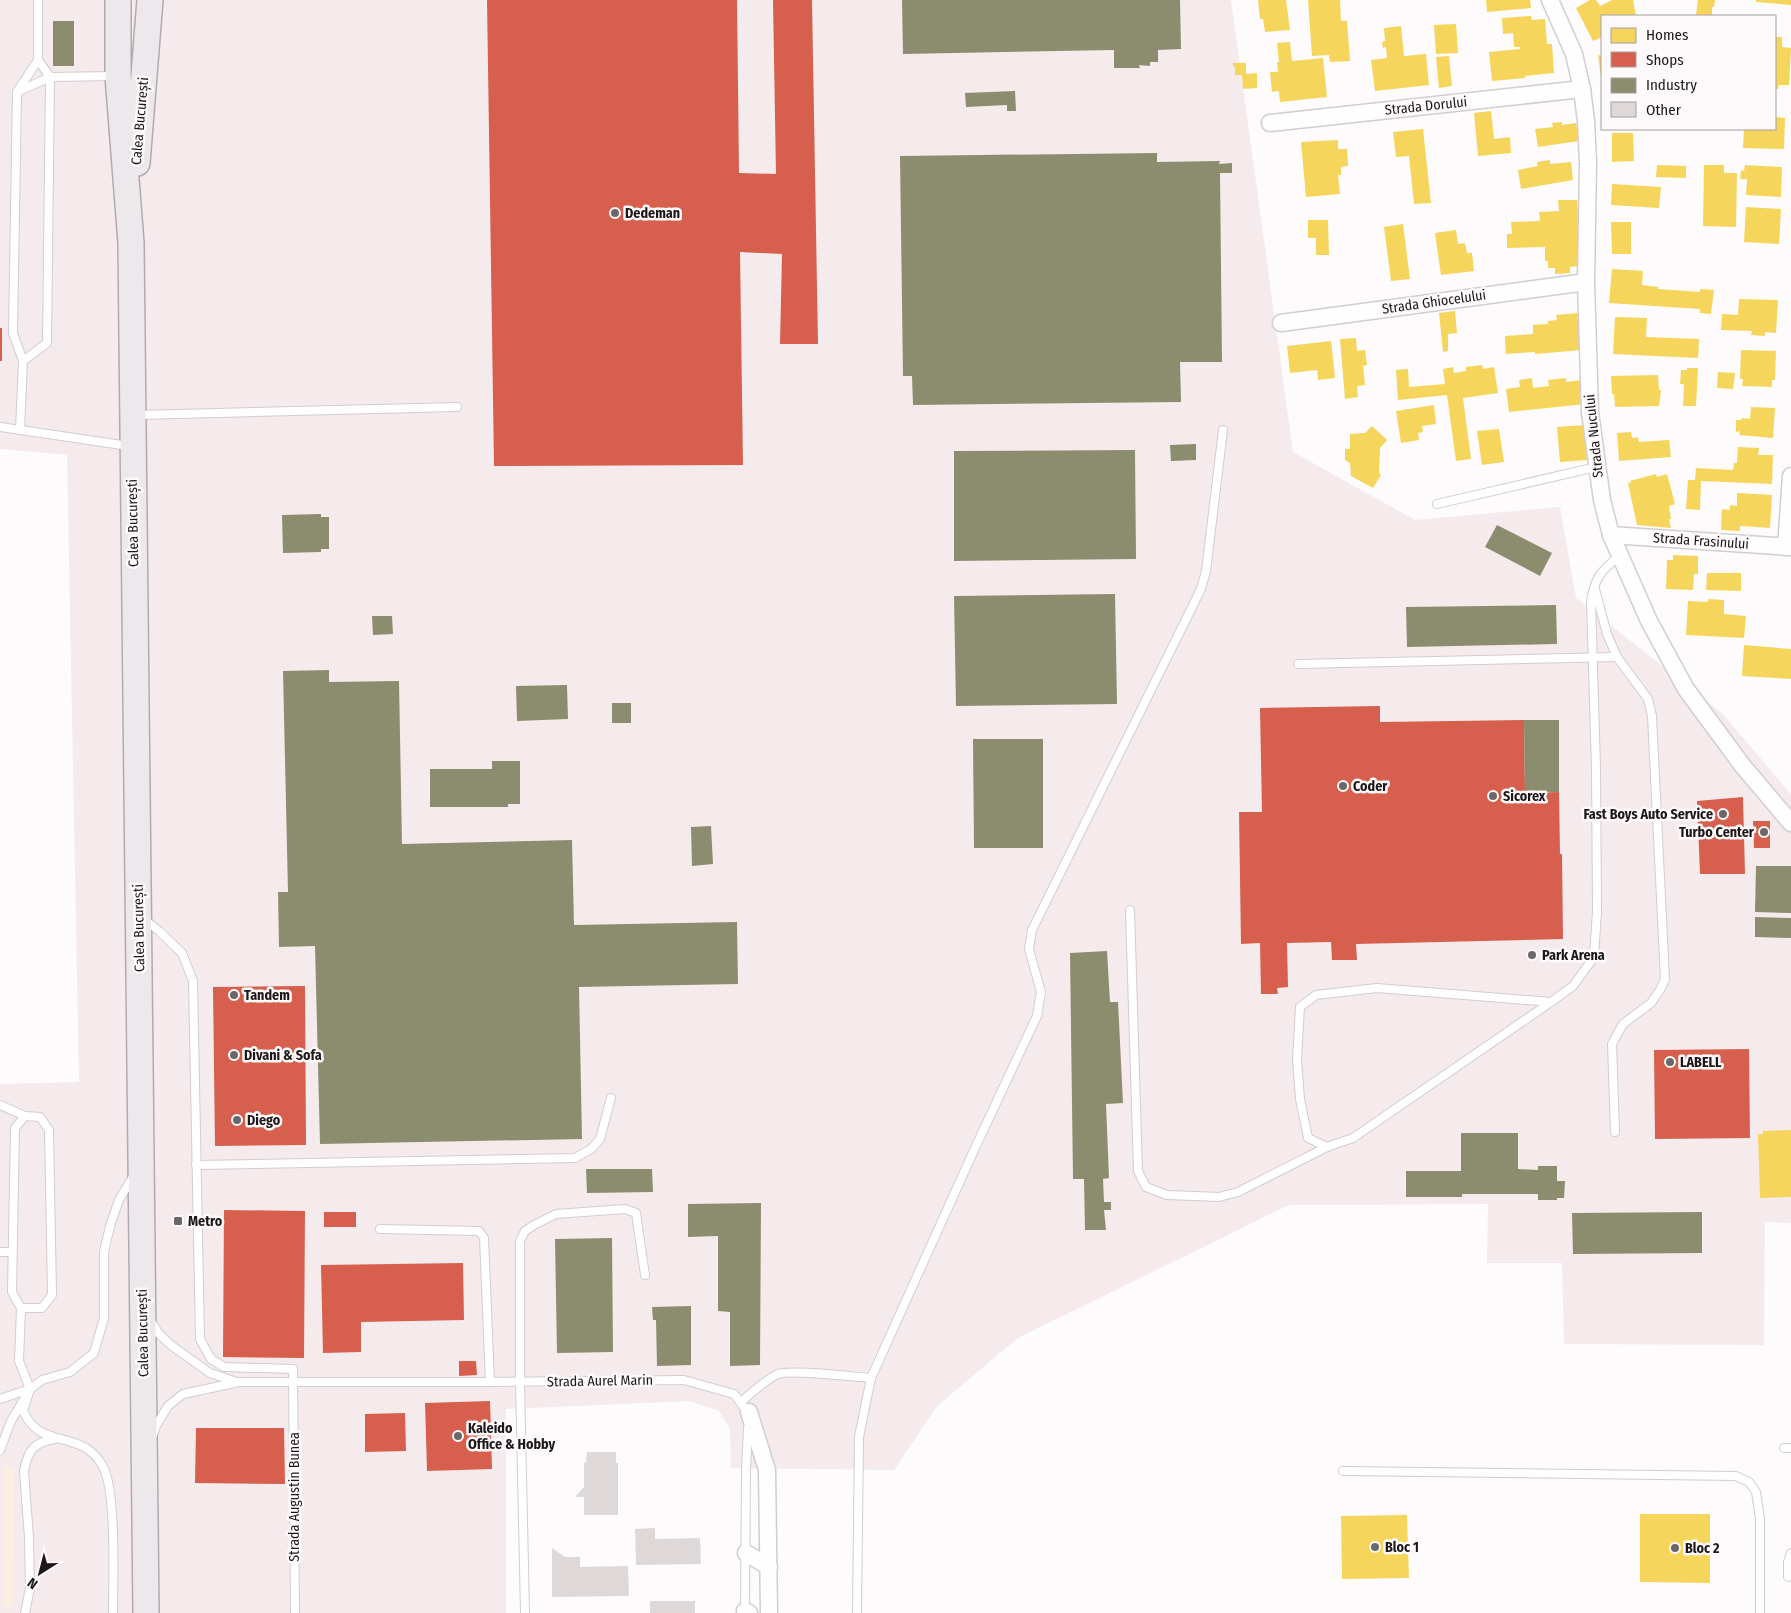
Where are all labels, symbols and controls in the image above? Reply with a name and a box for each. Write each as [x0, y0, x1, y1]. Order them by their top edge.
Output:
legend [1601, 15, 1776, 130]
text: Homes [1646, 26, 1688, 44]
text: Shops [1646, 51, 1684, 69]
street label: Calea București [128, 76, 153, 166]
text: Industry [1646, 76, 1697, 94]
street label: Strada Dorului [1384, 93, 1468, 119]
text: Other [1646, 101, 1682, 119]
place label: Dedeman [625, 205, 680, 222]
marker: Dedeman [609, 207, 621, 219]
street label: Strada Ghiocelului [1381, 286, 1487, 318]
street label: Strada Nucului [1581, 393, 1607, 479]
street label: Calea București [124, 479, 143, 567]
street label: Strada Frasinului [1652, 529, 1750, 553]
place label: Coder [1353, 778, 1388, 795]
marker: Coder [1337, 780, 1349, 792]
place label: Sicorex [1503, 788, 1546, 805]
marker: Sicorex [1487, 790, 1499, 802]
place label: Fast Boys Auto Service [1583, 806, 1713, 823]
marker: Fast Boys Auto Service [1717, 808, 1729, 820]
place label: Turbo Center [1679, 824, 1755, 841]
marker: Turbo Center [1758, 826, 1770, 838]
street label: Calea București [130, 884, 149, 972]
place label: Park Arena [1542, 947, 1605, 964]
marker: Park Arena [1526, 949, 1538, 961]
place label: Tandem [244, 987, 290, 1004]
marker: Tandem [228, 989, 240, 1001]
place label: Divani & Sofa [244, 1047, 322, 1064]
marker: Divani & Sofa [228, 1049, 240, 1061]
place label: LABELL [1680, 1054, 1722, 1071]
marker: LABELL [1664, 1056, 1676, 1068]
place label: Diego [247, 1112, 281, 1129]
marker: Diego [231, 1114, 243, 1126]
place label: Metro [188, 1213, 223, 1230]
marker: Metro [172, 1215, 184, 1227]
street label: Calea București [134, 1289, 153, 1377]
street label: Strada Aurel Marin [547, 1372, 653, 1390]
place label: Kaleido Office & Hobby [468, 1420, 556, 1453]
marker: Kaleido Office & Hobby [452, 1430, 464, 1442]
street label: Strada Augustin Bunea [286, 1432, 303, 1562]
place label: Bloc 1 [1385, 1539, 1419, 1556]
place label: Bloc 2 [1685, 1540, 1720, 1557]
marker: Bloc 1 [1369, 1541, 1381, 1553]
marker: Bloc 2 [1669, 1542, 1681, 1554]
north arrow [15, 1548, 65, 1598]
text: N [24, 1574, 41, 1592]

